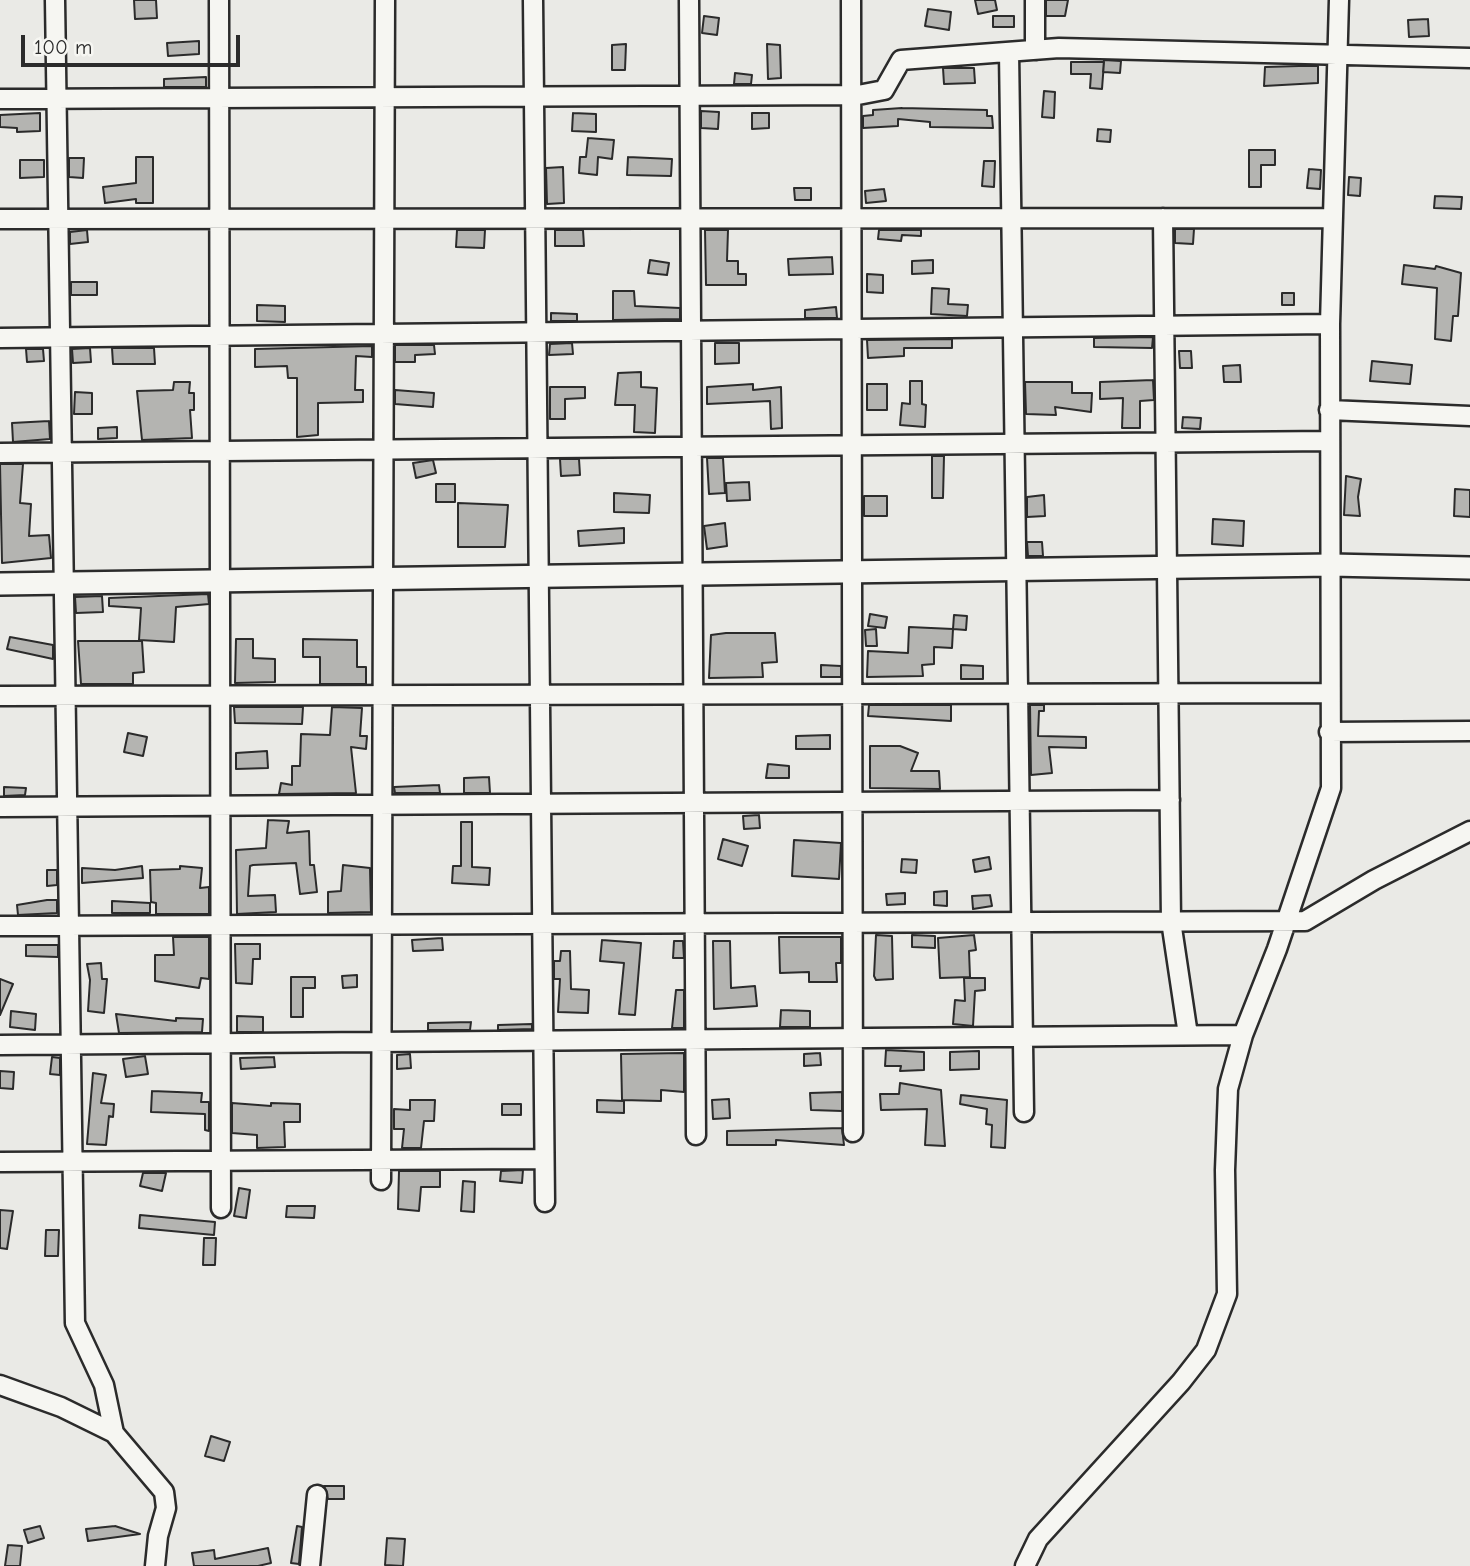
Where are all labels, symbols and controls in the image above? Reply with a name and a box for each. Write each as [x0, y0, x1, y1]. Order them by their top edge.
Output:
scale bar [24, 21, 243, 65]
text: 100 m [34, 35, 92, 59]

